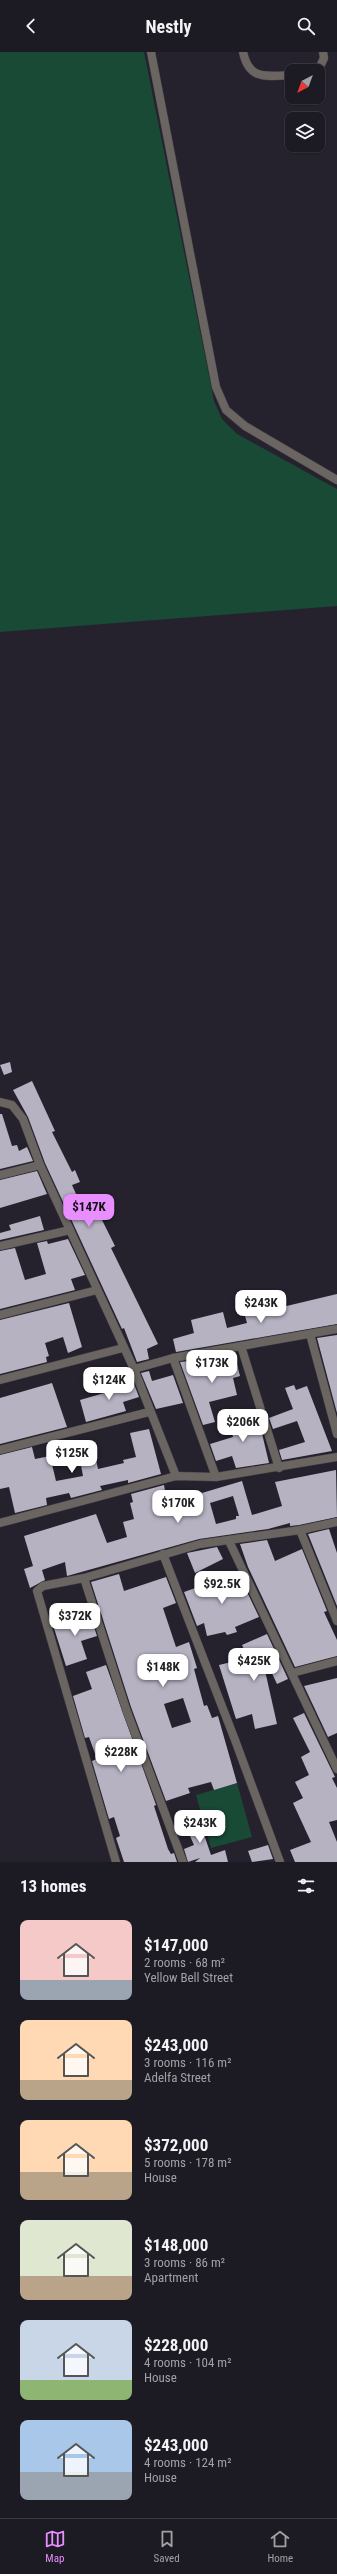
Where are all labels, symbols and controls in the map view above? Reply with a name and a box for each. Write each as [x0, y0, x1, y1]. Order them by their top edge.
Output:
icon: back [20, 15, 42, 37]
icon: search [295, 15, 317, 37]
text: Nestly [146, 16, 191, 37]
north arrow [285, 64, 325, 104]
map controls [285, 64, 325, 152]
button: layers [285, 112, 325, 152]
pin: $147K [61, 1194, 117, 1228]
text: $147K [72, 1199, 106, 1214]
pin: $243K [233, 1290, 289, 1324]
text: $243K [244, 1295, 278, 1310]
pin: $173K [184, 1350, 240, 1384]
text: $173K [195, 1355, 229, 1370]
pin: $124K [81, 1367, 137, 1401]
text: $124K [92, 1372, 126, 1387]
pin: $206K [215, 1409, 271, 1443]
text: $206K [226, 1414, 260, 1429]
pin: $125K [44, 1440, 100, 1474]
text: $125K [55, 1445, 89, 1460]
pin: $170K [150, 1490, 206, 1524]
text: $170K [161, 1495, 195, 1510]
pin: $92.5K [189, 1571, 255, 1605]
text: $92.5K [203, 1576, 241, 1591]
pin: $372K [47, 1603, 103, 1637]
text: $372K [58, 1608, 92, 1623]
pin: $425K [226, 1648, 282, 1682]
text: $425K [237, 1653, 271, 1668]
pin: $148K [135, 1654, 191, 1688]
text: $148K [146, 1659, 180, 1674]
pin: $228K [93, 1739, 149, 1773]
text: $228K [104, 1744, 138, 1759]
pin: $243K [172, 1810, 228, 1844]
text: $243K [183, 1815, 217, 1830]
icon: filters [295, 1875, 317, 1897]
text: 13 homes [20, 1876, 86, 1896]
text: $147,000 [144, 1935, 208, 1955]
icon: home [52, 1936, 100, 1984]
text: 2 rooms · 68 m² [144, 1955, 225, 1970]
text: Yellow Bell Street [144, 1970, 233, 1985]
text: $243,000 [144, 2035, 208, 2055]
icon: home [52, 2036, 100, 2084]
text: 3 rooms · 116 m² [144, 2055, 231, 2070]
text: Adelfa Street [144, 2070, 211, 2085]
text: $372,000 [144, 2135, 208, 2155]
icon: home [52, 2136, 100, 2184]
text: 5 rooms · 178 m² [144, 2155, 231, 2170]
text: House [144, 2170, 177, 2185]
text: $148,000 [144, 2235, 208, 2255]
icon: home [52, 2236, 100, 2284]
text: 3 rooms · 86 m² [144, 2255, 225, 2270]
text: Apartment [144, 2270, 198, 2285]
text: $228,000 [144, 2335, 208, 2355]
icon: home [52, 2336, 100, 2384]
text: 4 rooms · 104 m² [144, 2355, 231, 2370]
text: House [144, 2370, 177, 2385]
text: $243,000 [144, 2435, 208, 2455]
icon: home [52, 2436, 100, 2484]
text: 4 rooms · 124 m² [144, 2455, 231, 2470]
text: House [144, 2470, 177, 2485]
tab: Map [44, 2528, 66, 2565]
tab: Saved [154, 2528, 180, 2565]
tab: Home [267, 2528, 293, 2565]

